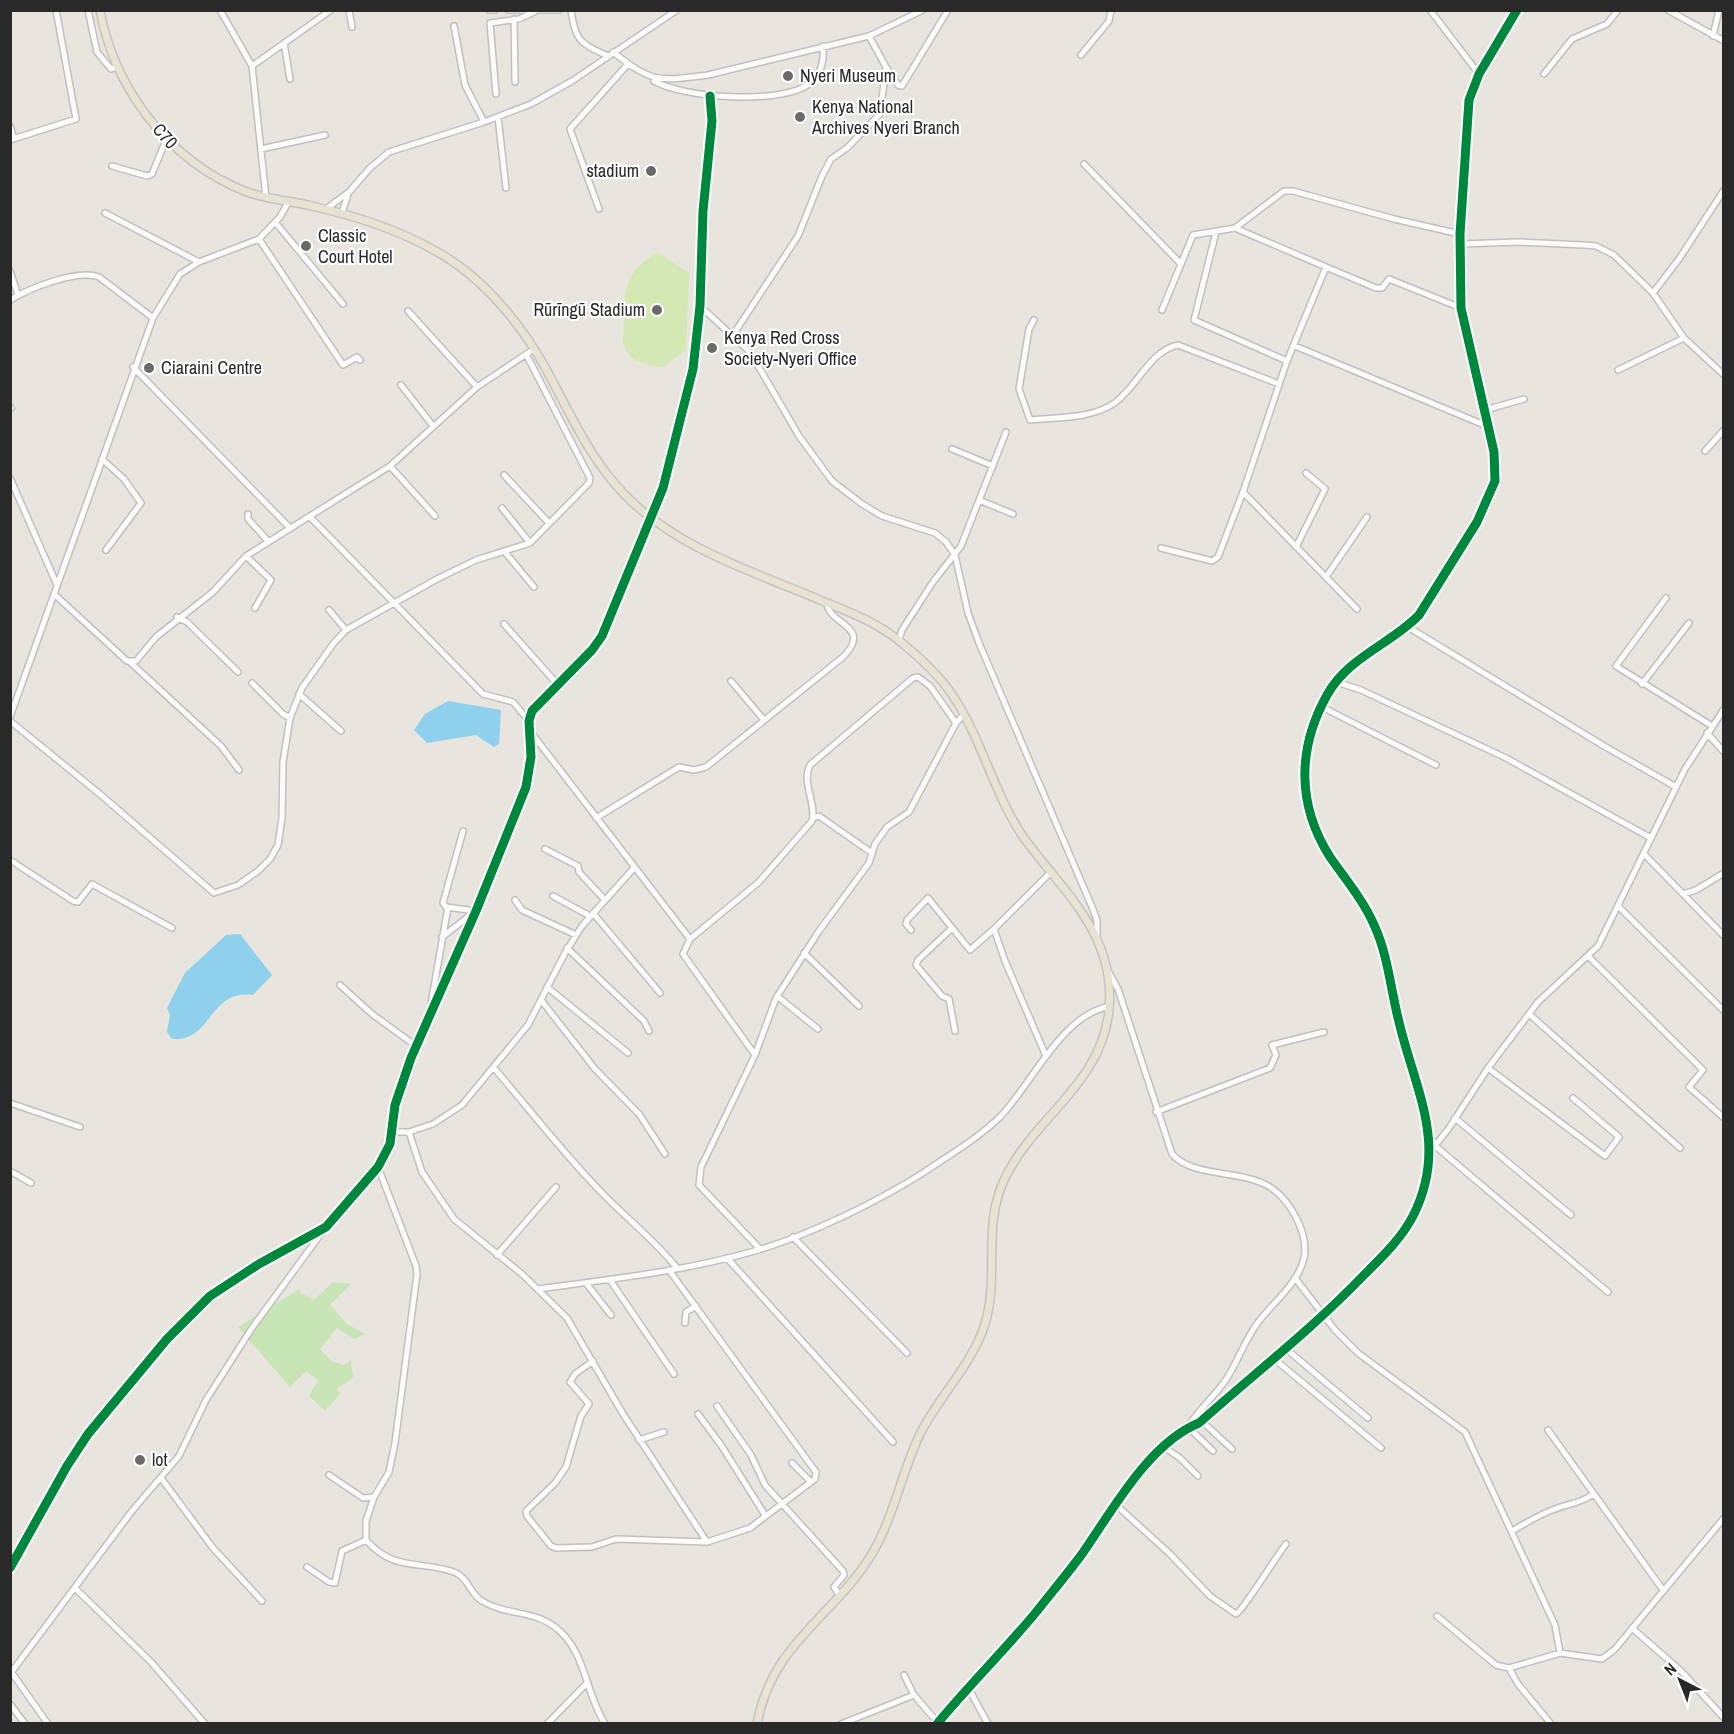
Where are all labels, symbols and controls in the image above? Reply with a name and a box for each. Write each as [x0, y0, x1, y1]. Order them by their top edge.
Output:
place label: Nyeri Museum [800, 63, 896, 88]
marker: Nyeri Museum [781, 69, 795, 83]
place label: Kenya National Archives Nyeri Branch [811, 94, 960, 140]
marker: Kenya National Archives Nyeri Branch [793, 110, 807, 124]
street label: C70 [147, 117, 184, 154]
place label: stadium [586, 158, 639, 183]
marker: stadium [644, 164, 658, 178]
place label: Classic Court Hotel [318, 223, 393, 269]
marker: Classic Court Hotel [299, 239, 313, 253]
place label: Rũrĩngũ Stadium [533, 297, 645, 322]
marker: Rũrĩngũ Stadium [650, 303, 664, 317]
place label: Kenya Red Cross Society-Nyeri Office [724, 325, 857, 371]
marker: Kenya Red Cross Society-Nyeri Office [705, 341, 719, 355]
place label: Ciaraini Centre [161, 355, 262, 380]
marker: Ciaraini Centre [142, 361, 156, 375]
place label: lot [152, 1447, 168, 1472]
marker: lot [133, 1453, 147, 1467]
north arrow [1650, 1650, 1710, 1710]
text: N [1659, 1658, 1681, 1680]

